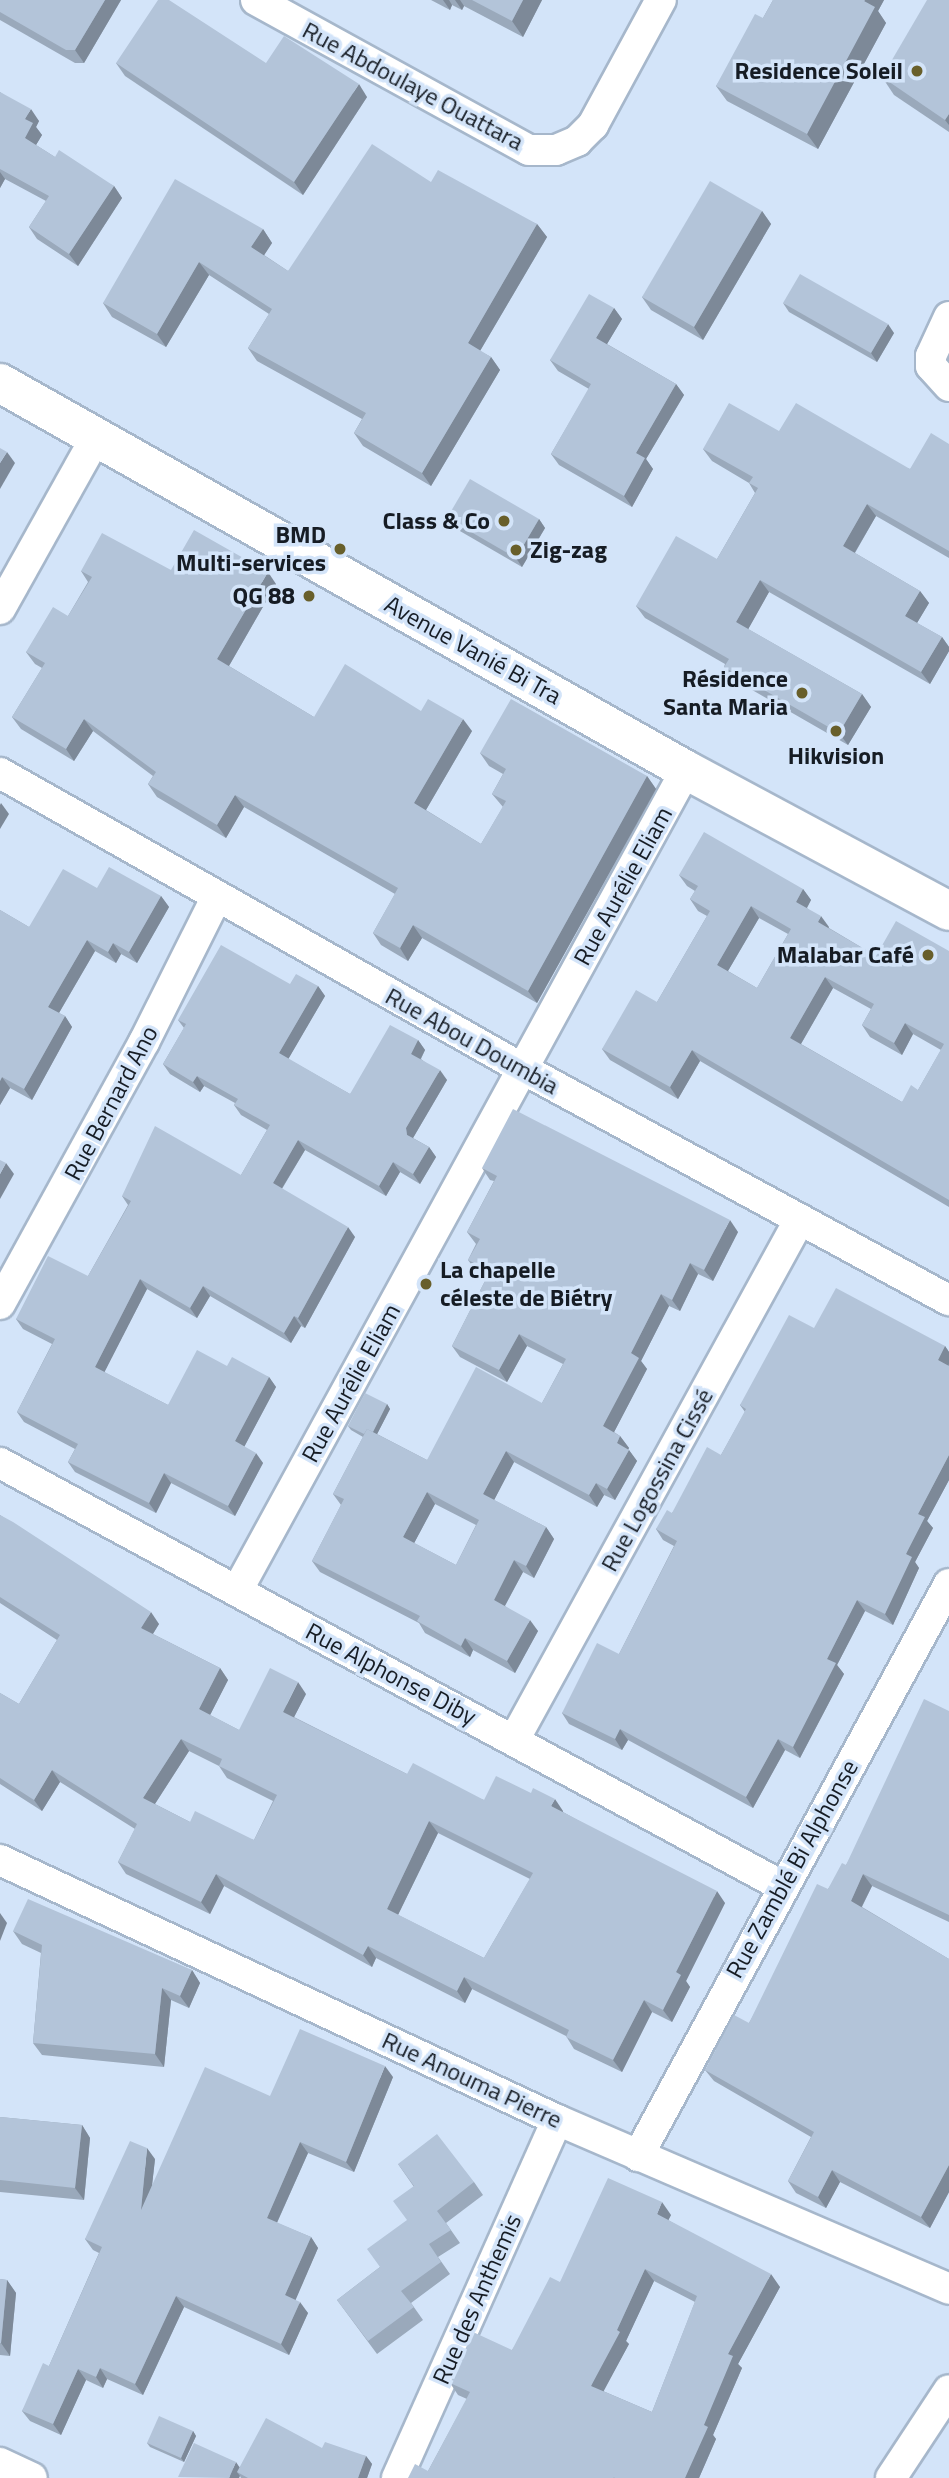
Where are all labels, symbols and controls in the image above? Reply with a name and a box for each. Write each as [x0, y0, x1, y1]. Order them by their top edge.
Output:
street label: Rue Abdoulaye Ouattara [298, 16, 528, 156]
place label: Residence Soleil [735, 57, 903, 85]
marker: Residence Soleil [909, 63, 925, 79]
place label: Class & Co [383, 507, 490, 535]
marker: Class & Co [496, 513, 512, 529]
place label: BMD Multi-services [176, 521, 326, 577]
place label: Zig-zag [530, 536, 607, 564]
marker: BMD Multi-services [332, 541, 348, 557]
marker: Zig-zag [508, 542, 524, 558]
place label: QG 88 [233, 582, 295, 610]
marker: QG 88 [301, 588, 317, 604]
street label: Avenue Vanié Bi Tra [380, 590, 566, 710]
place label: Résidence Santa Maria [663, 665, 788, 721]
marker: Résidence Santa Maria [794, 685, 810, 701]
marker: Hikvision [828, 723, 844, 739]
place label: Hikvision [788, 742, 884, 770]
street label: Rue Aurélie Eliam [568, 802, 678, 970]
place label: Malabar Café [777, 941, 914, 969]
marker: Malabar Café [920, 947, 936, 963]
street label: Rue Abou Doumbia [380, 982, 564, 1100]
street label: Rue Bernard Ano [58, 1021, 164, 1185]
place label: La chapelle céleste de Biétry [440, 1256, 613, 1312]
marker: La chapelle céleste de Biétry [418, 1276, 434, 1292]
street label: Rue Aurélie Eliam [296, 1299, 406, 1467]
street label: Rue Logossina Cissé [595, 1384, 719, 1576]
street label: Rue Alphonse Diby [301, 1617, 481, 1731]
street label: Rue Zamblé Bi Alphonse [720, 1755, 864, 1983]
street label: Rue Anouma Pierre [378, 2026, 566, 2134]
street label: Rue des Anthemis [427, 2209, 527, 2389]

